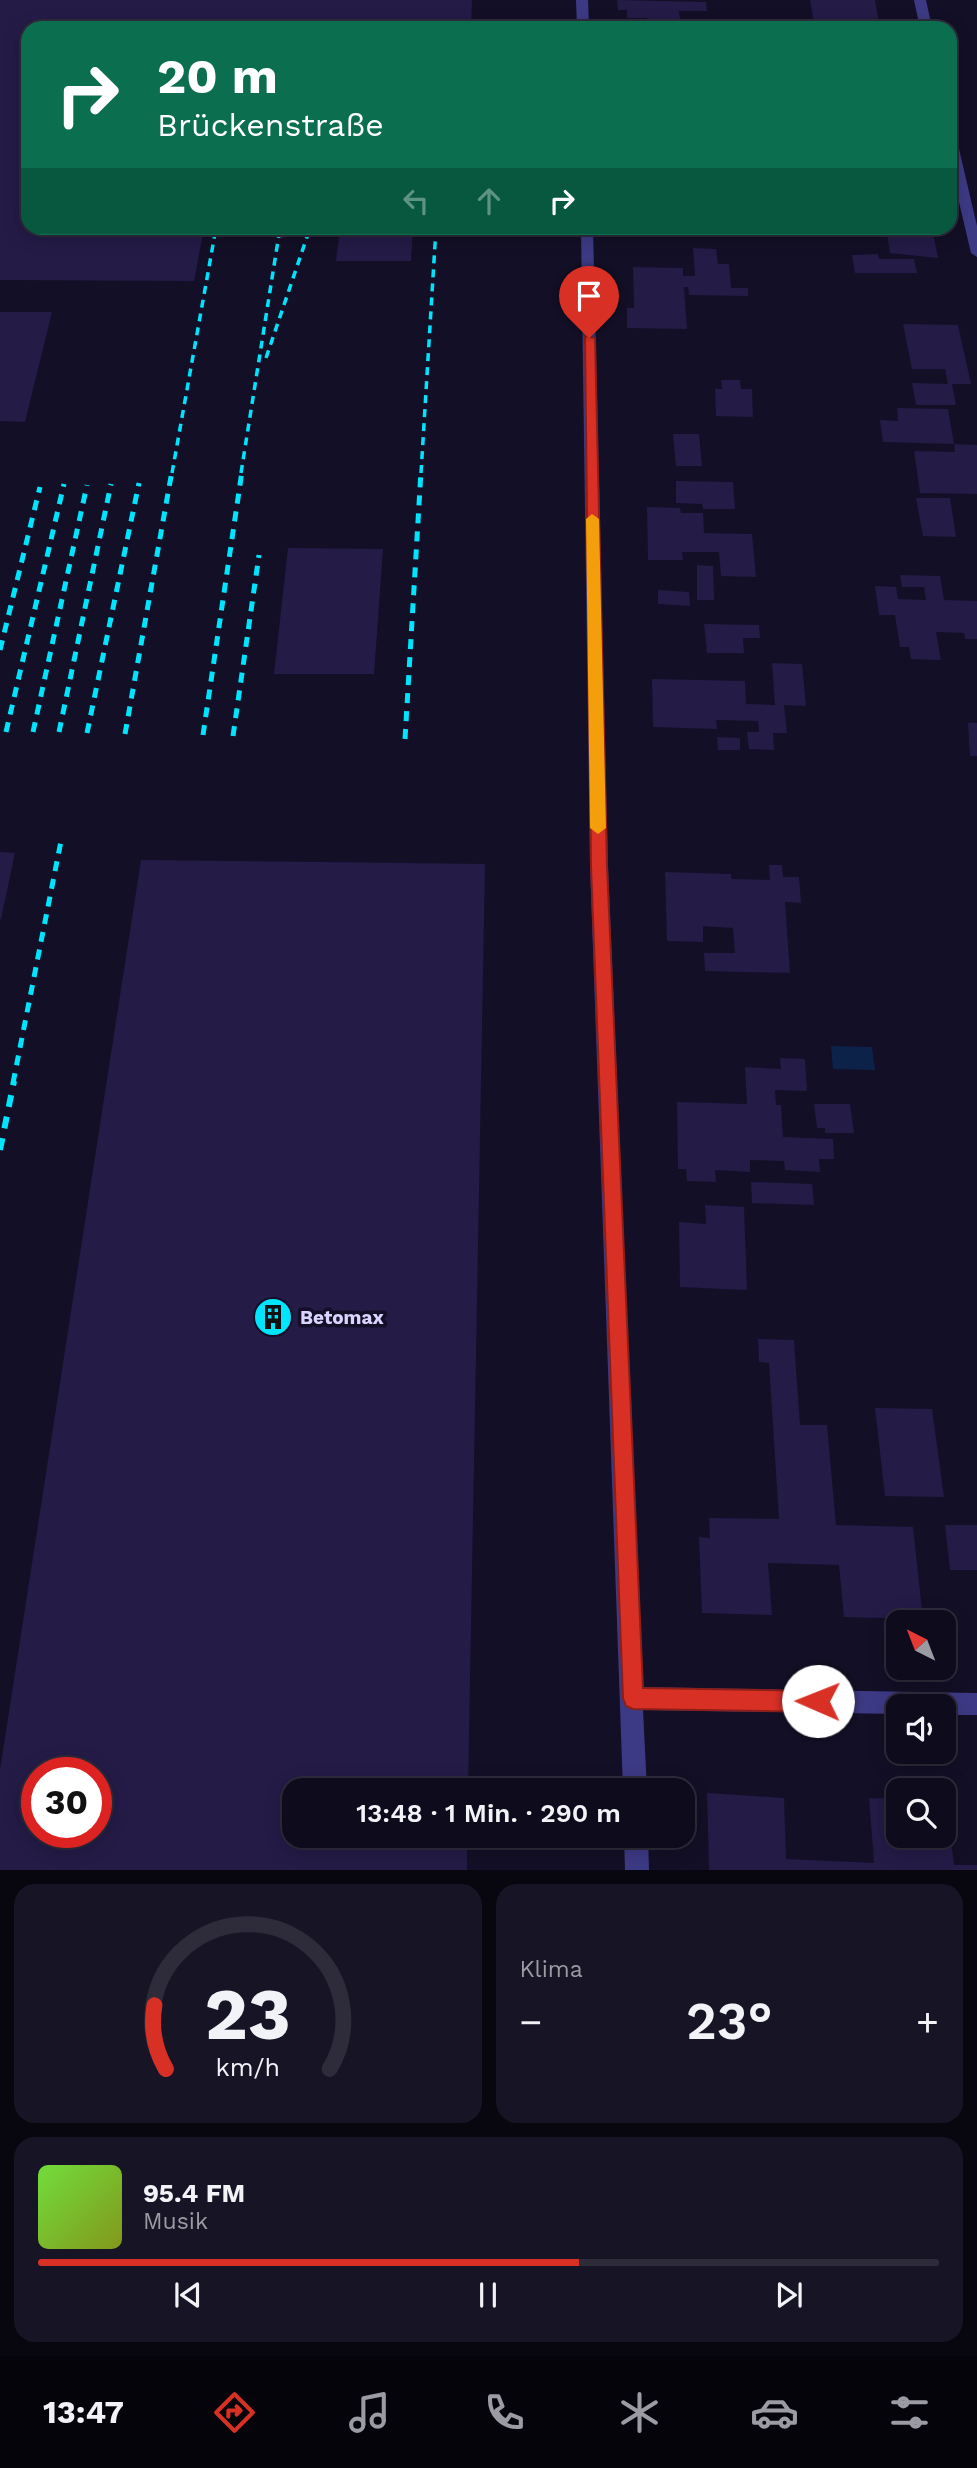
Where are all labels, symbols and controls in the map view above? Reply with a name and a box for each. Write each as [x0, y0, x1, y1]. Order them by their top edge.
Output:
text: 20 m [157, 47, 278, 105]
icon: right [42, 49, 133, 140]
text: Brückenstraße [157, 106, 384, 144]
icon: left [397, 182, 435, 220]
icon: ahead [470, 182, 508, 220]
icon: right [543, 182, 581, 220]
pin [559, 266, 619, 338]
icon: arrive [570, 277, 608, 315]
building icon: Betomax [252, 1296, 294, 1338]
place label: Betomax [300, 1306, 384, 1329]
north arrow [886, 1610, 956, 1680]
map controls [886, 1610, 956, 1848]
position arrow [781, 1664, 855, 1738]
button: sound [886, 1694, 956, 1764]
speed limit sign: 30 [21, 1757, 112, 1848]
button: search [886, 1778, 956, 1848]
text: 13:48 · 1 Min. · 290 m [356, 1798, 621, 1828]
text: Klima [520, 1956, 583, 1983]
text: 23 [204, 1972, 291, 2058]
text: 23° [686, 1991, 772, 2052]
text: − [520, 2000, 542, 2044]
text: + [916, 2000, 939, 2044]
text: km/h [216, 2053, 280, 2082]
text: 95.4 FM [143, 2178, 245, 2208]
text: Musik [143, 2208, 208, 2235]
icon: previous [169, 2276, 207, 2314]
icon: pause [469, 2276, 507, 2314]
icon: next [770, 2276, 808, 2314]
icon: directions [210, 2388, 259, 2437]
icon: music [345, 2388, 394, 2437]
icon: phone [480, 2388, 529, 2437]
icon: climate [615, 2388, 664, 2437]
icon: car [750, 2388, 799, 2437]
icon: filters [885, 2388, 934, 2437]
text: 13:47 [43, 2393, 124, 2431]

